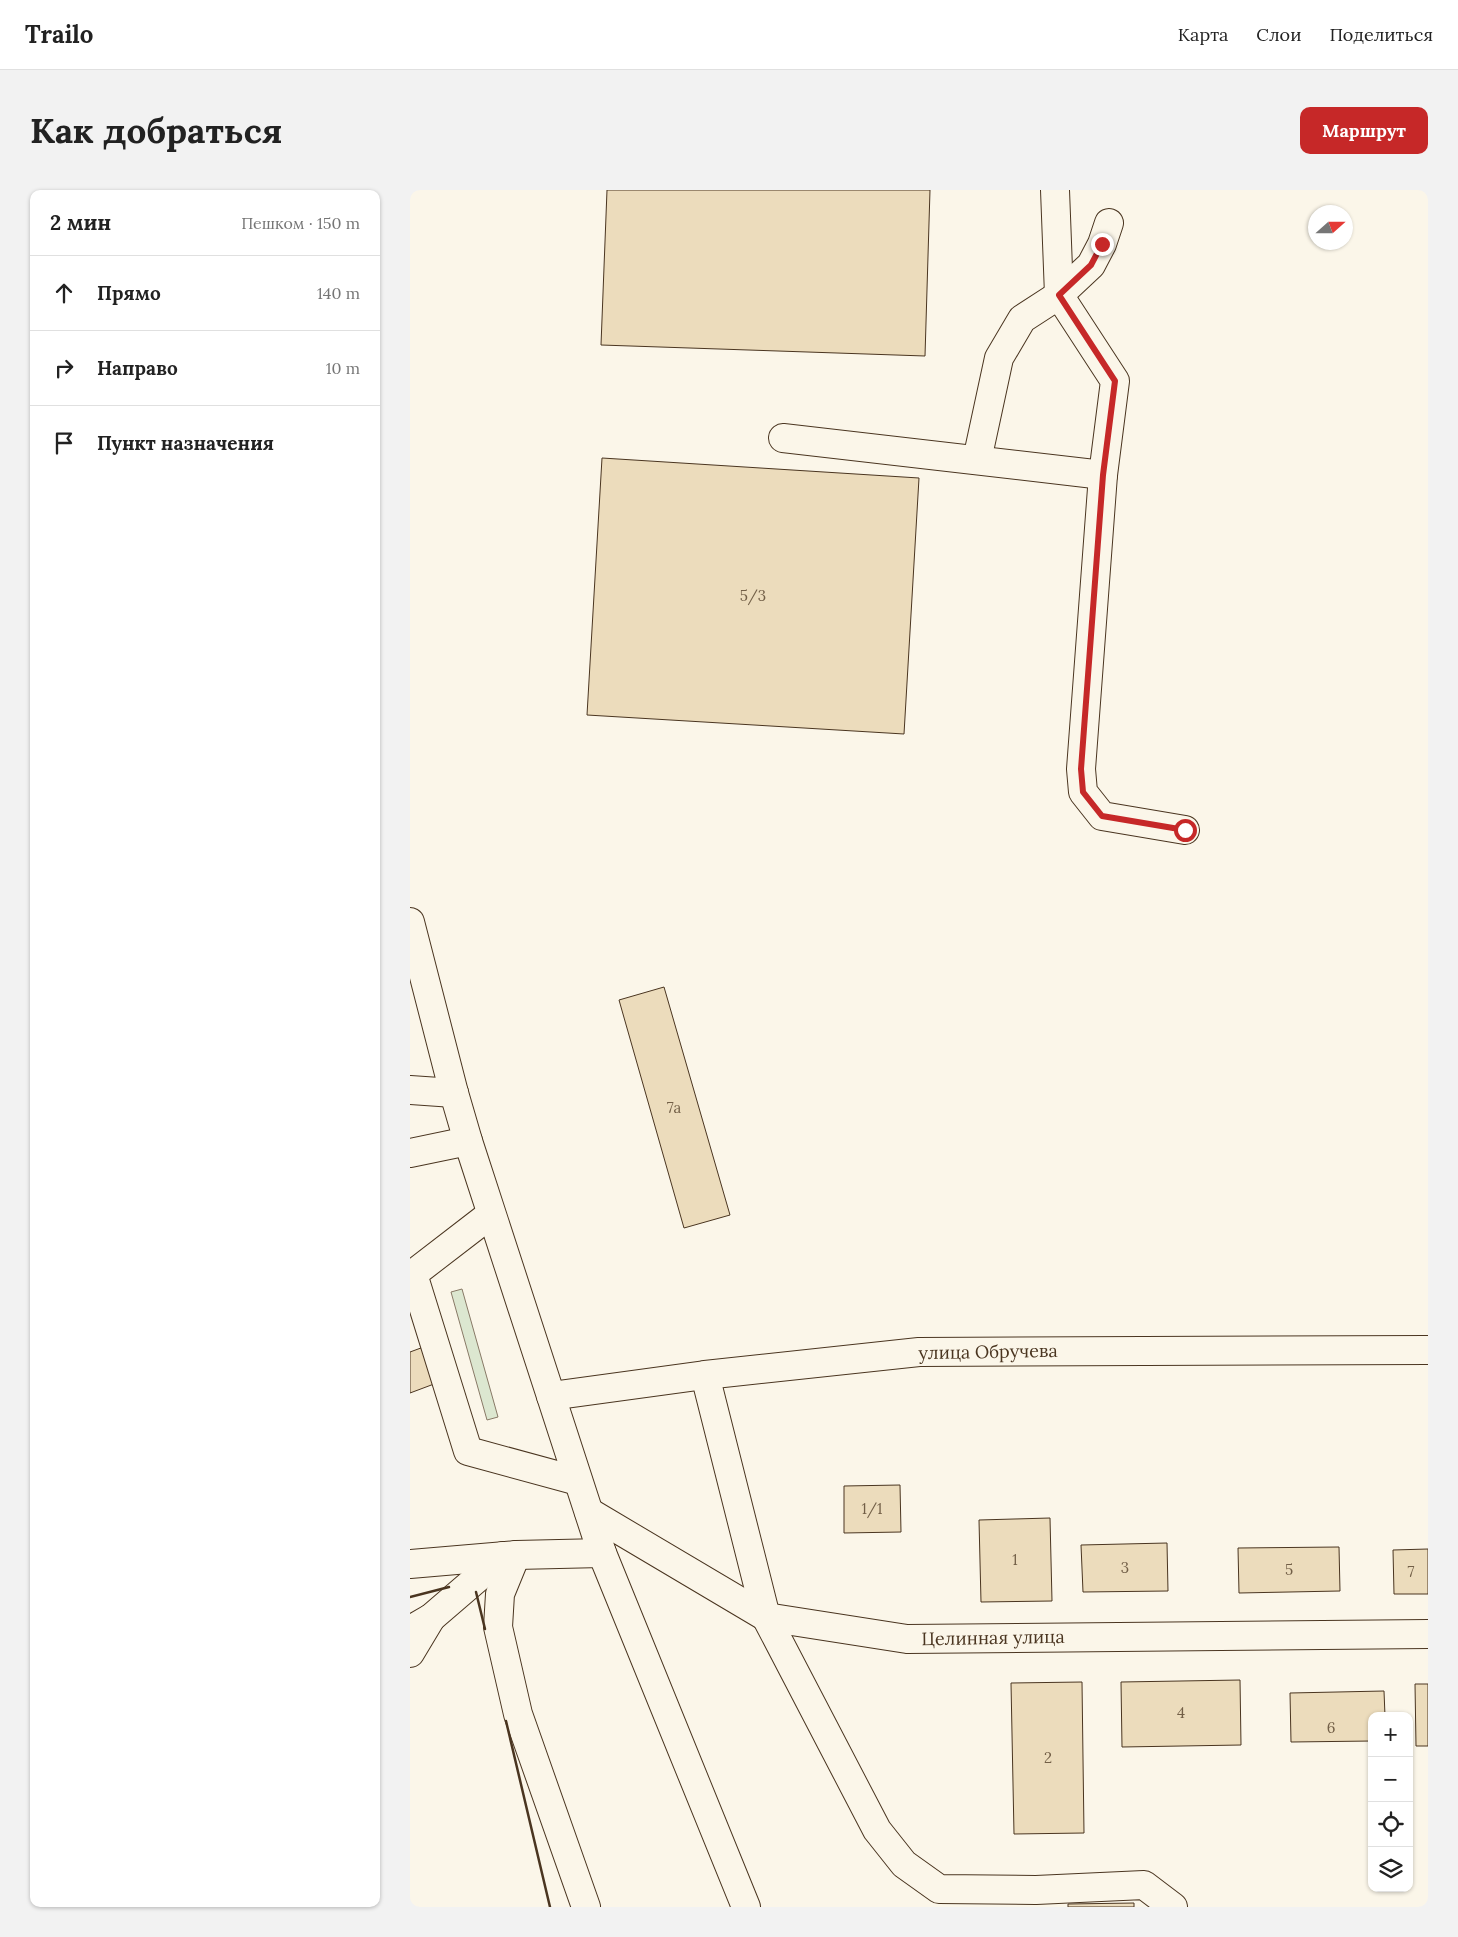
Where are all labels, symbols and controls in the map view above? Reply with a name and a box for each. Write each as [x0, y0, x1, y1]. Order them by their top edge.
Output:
text: Trailo [25, 19, 93, 50]
text: Карта [1178, 23, 1228, 46]
text: Слои [1256, 23, 1301, 46]
text: Поделиться [1329, 23, 1433, 46]
button: Маршрут [1300, 107, 1428, 154]
text: Как добраться [30, 108, 283, 153]
north arrow [1308, 205, 1353, 250]
text: 2 мин [50, 209, 111, 236]
text: Пешком · 150 m [241, 213, 360, 233]
route end [1091, 233, 1114, 256]
icon: ahead [50, 279, 78, 307]
text: Прямо [97, 281, 161, 305]
text: 140 m [317, 283, 360, 303]
icon: right [50, 354, 78, 382]
text: Направо [97, 356, 178, 380]
text: 10 m [326, 358, 360, 378]
icon: arrive [50, 429, 78, 457]
text: Пункт назначения [97, 431, 274, 455]
house number: 5/3 [740, 586, 766, 606]
route start [1174, 819, 1197, 842]
house number: 7а [667, 1098, 682, 1117]
street label: улица Обручева [918, 1339, 1058, 1364]
house number: 1/1 [861, 1499, 883, 1519]
house number: 1 [1012, 1550, 1018, 1569]
house number: 3 [1121, 1558, 1129, 1577]
house number: 5 [1285, 1560, 1293, 1579]
house number: 7 [1408, 1562, 1415, 1581]
street label: Целинная улица [921, 1625, 1065, 1650]
house number: 4 [1177, 1703, 1185, 1722]
map controls [1368, 1712, 1413, 1892]
button: + [1368, 1712, 1413, 1757]
house number: 6 [1327, 1718, 1335, 1737]
house number: 2 [1044, 1748, 1052, 1767]
button: − [1368, 1757, 1413, 1802]
button: locate [1368, 1802, 1413, 1847]
button: layers [1368, 1847, 1413, 1892]

